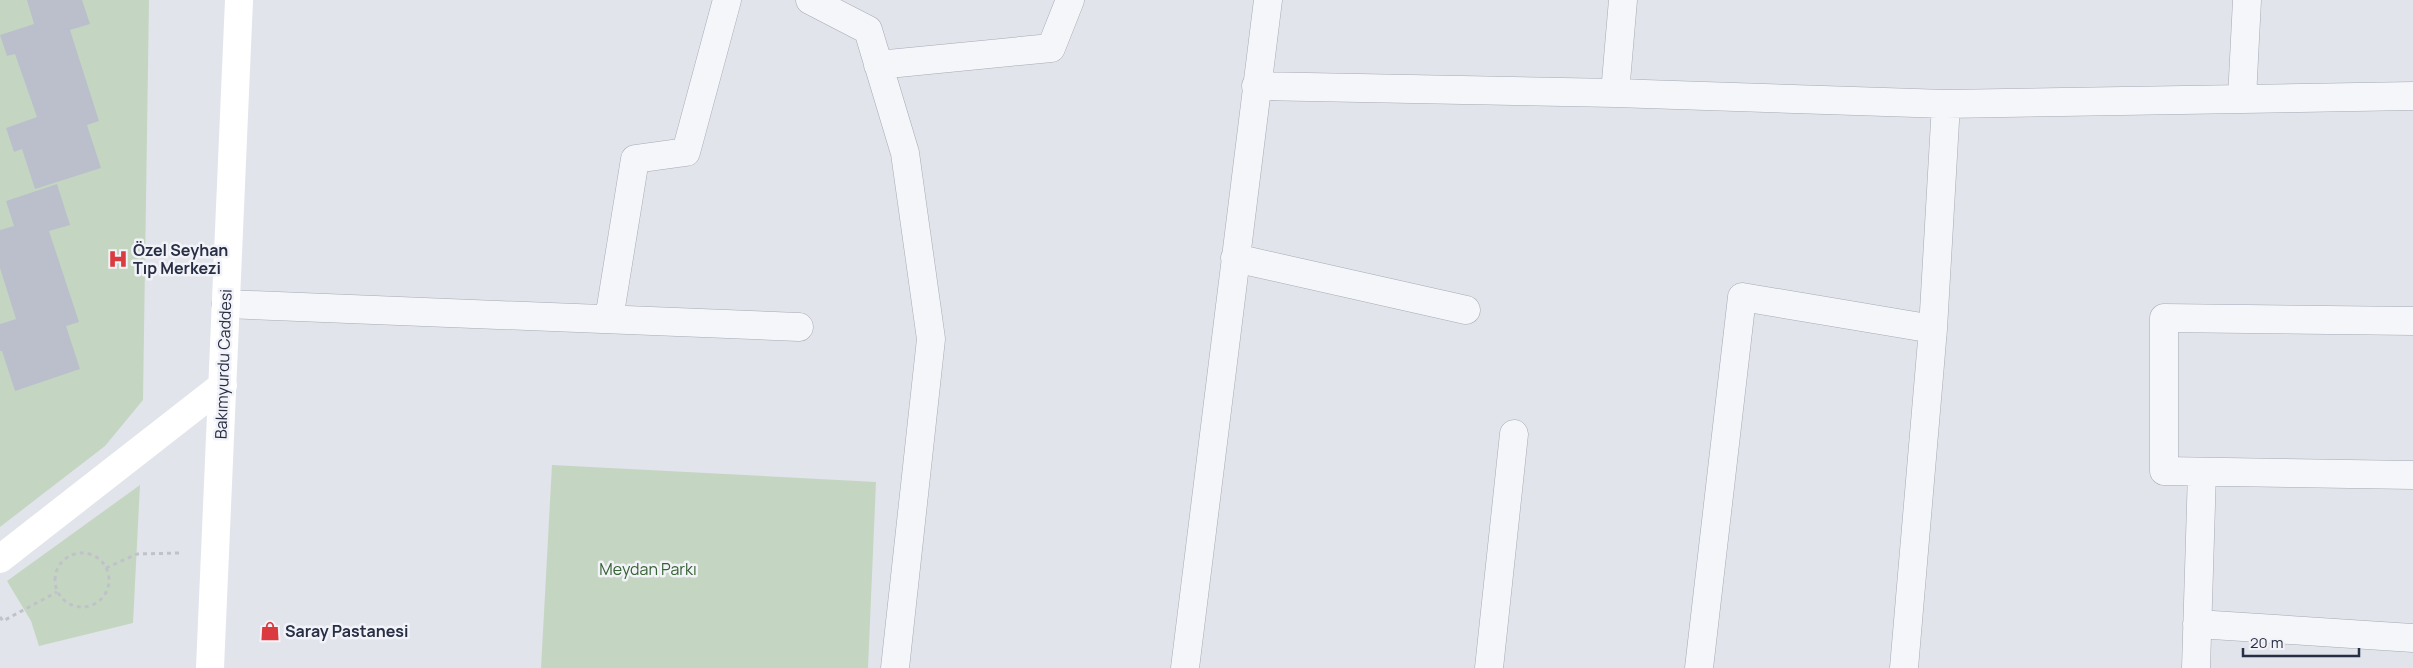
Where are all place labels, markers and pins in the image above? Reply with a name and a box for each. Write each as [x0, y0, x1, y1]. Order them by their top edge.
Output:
place label: Özel Seyhan Tıp Merkezi [133, 239, 228, 279]
hospital icon: Özel Seyhan Tıp Merkezi [107, 248, 129, 270]
shop icon: Saray Pastanesi [259, 620, 281, 642]
place label: Saray Pastanesi [285, 620, 409, 642]

